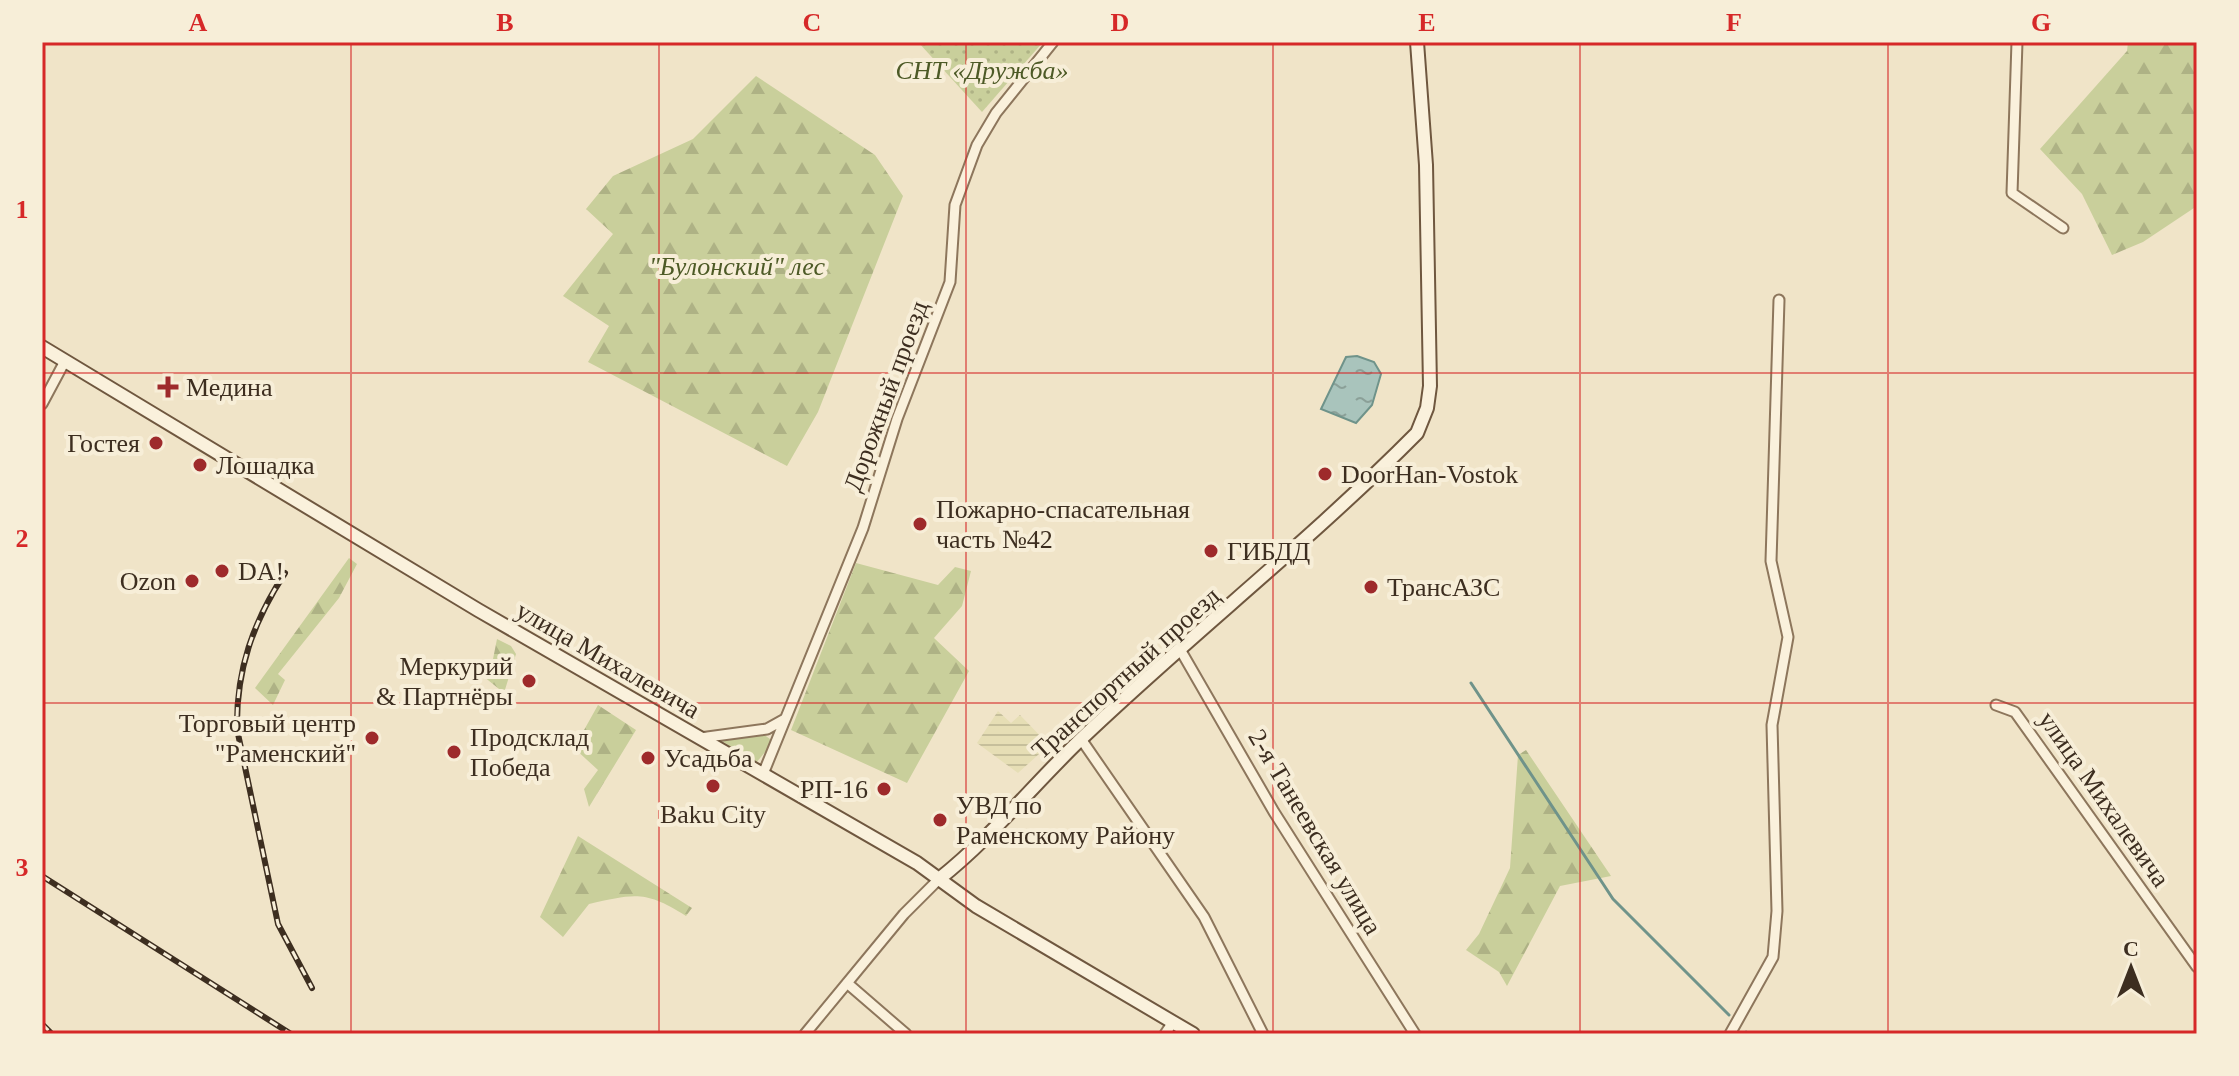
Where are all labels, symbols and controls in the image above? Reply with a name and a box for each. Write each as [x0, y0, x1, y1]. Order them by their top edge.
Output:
text: A [189, 8, 208, 37]
text: B [496, 8, 514, 37]
text: C [803, 8, 821, 37]
text: D [1111, 8, 1129, 37]
text: E [1418, 8, 1436, 37]
text: F [1726, 8, 1742, 37]
text: G [2031, 8, 2051, 37]
park label: СНТ «Дружба» [895, 56, 1069, 85]
text: 1 [16, 195, 29, 224]
park label: "Булонский" лес [649, 252, 826, 281]
street label: Дорожный проезд [838, 297, 934, 495]
place label: Медина [186, 373, 273, 402]
marker: Медина [157, 376, 179, 398]
place label: Гостея [67, 429, 140, 458]
marker: Гостея [147, 434, 165, 452]
place label: Лошадка [216, 451, 315, 480]
marker: Лошадка [191, 456, 209, 474]
place label: DoorHan-Vostok [1341, 460, 1518, 489]
marker: DoorHan-Vostok [1316, 465, 1334, 483]
place label: Пожарно-спасательная часть №42 [936, 495, 1190, 554]
marker: Пожарно-спасательная часть №42 [911, 515, 929, 533]
text: 2 [16, 524, 29, 553]
place label: ГИБДД [1227, 537, 1310, 566]
marker: ГИБДД [1202, 542, 1220, 560]
place label: DA! [238, 557, 284, 586]
marker: DA! [213, 562, 231, 580]
place label: Ozon [120, 567, 176, 596]
marker: Ozon [183, 572, 201, 590]
place label: ТрансАЗС [1387, 573, 1500, 602]
marker: ТрансАЗС [1362, 578, 1380, 596]
street label: Транспортный проезд [1026, 581, 1226, 765]
street label: улица Михалевича [511, 596, 705, 725]
place label: Меркурий & Партнёры [376, 652, 513, 711]
marker: Меркурий & Партнёры [520, 672, 538, 690]
street label: улица Михалевича [2033, 706, 2176, 893]
place label: Торговый центр "Раменский" [179, 709, 356, 768]
place label: Продсклад Победа [470, 723, 589, 782]
street label: 2-я Танеевская улица [1242, 724, 1388, 940]
marker: Торговый центр "Раменский" [363, 729, 381, 747]
marker: Продсклад Победа [445, 743, 463, 761]
place label: Усадьба [664, 744, 753, 773]
marker: Усадьба [639, 749, 657, 767]
place label: РП-16 [800, 775, 868, 804]
marker: Baku City [704, 777, 722, 795]
marker: РП-16 [875, 780, 893, 798]
place label: УВД по Раменскому Району [956, 791, 1175, 850]
place label: Baku City [660, 800, 766, 829]
marker: УВД по Раменскому Району [931, 811, 949, 829]
text: 3 [16, 853, 29, 882]
north arrow [2091, 928, 2171, 1008]
text: С [2123, 936, 2139, 961]

